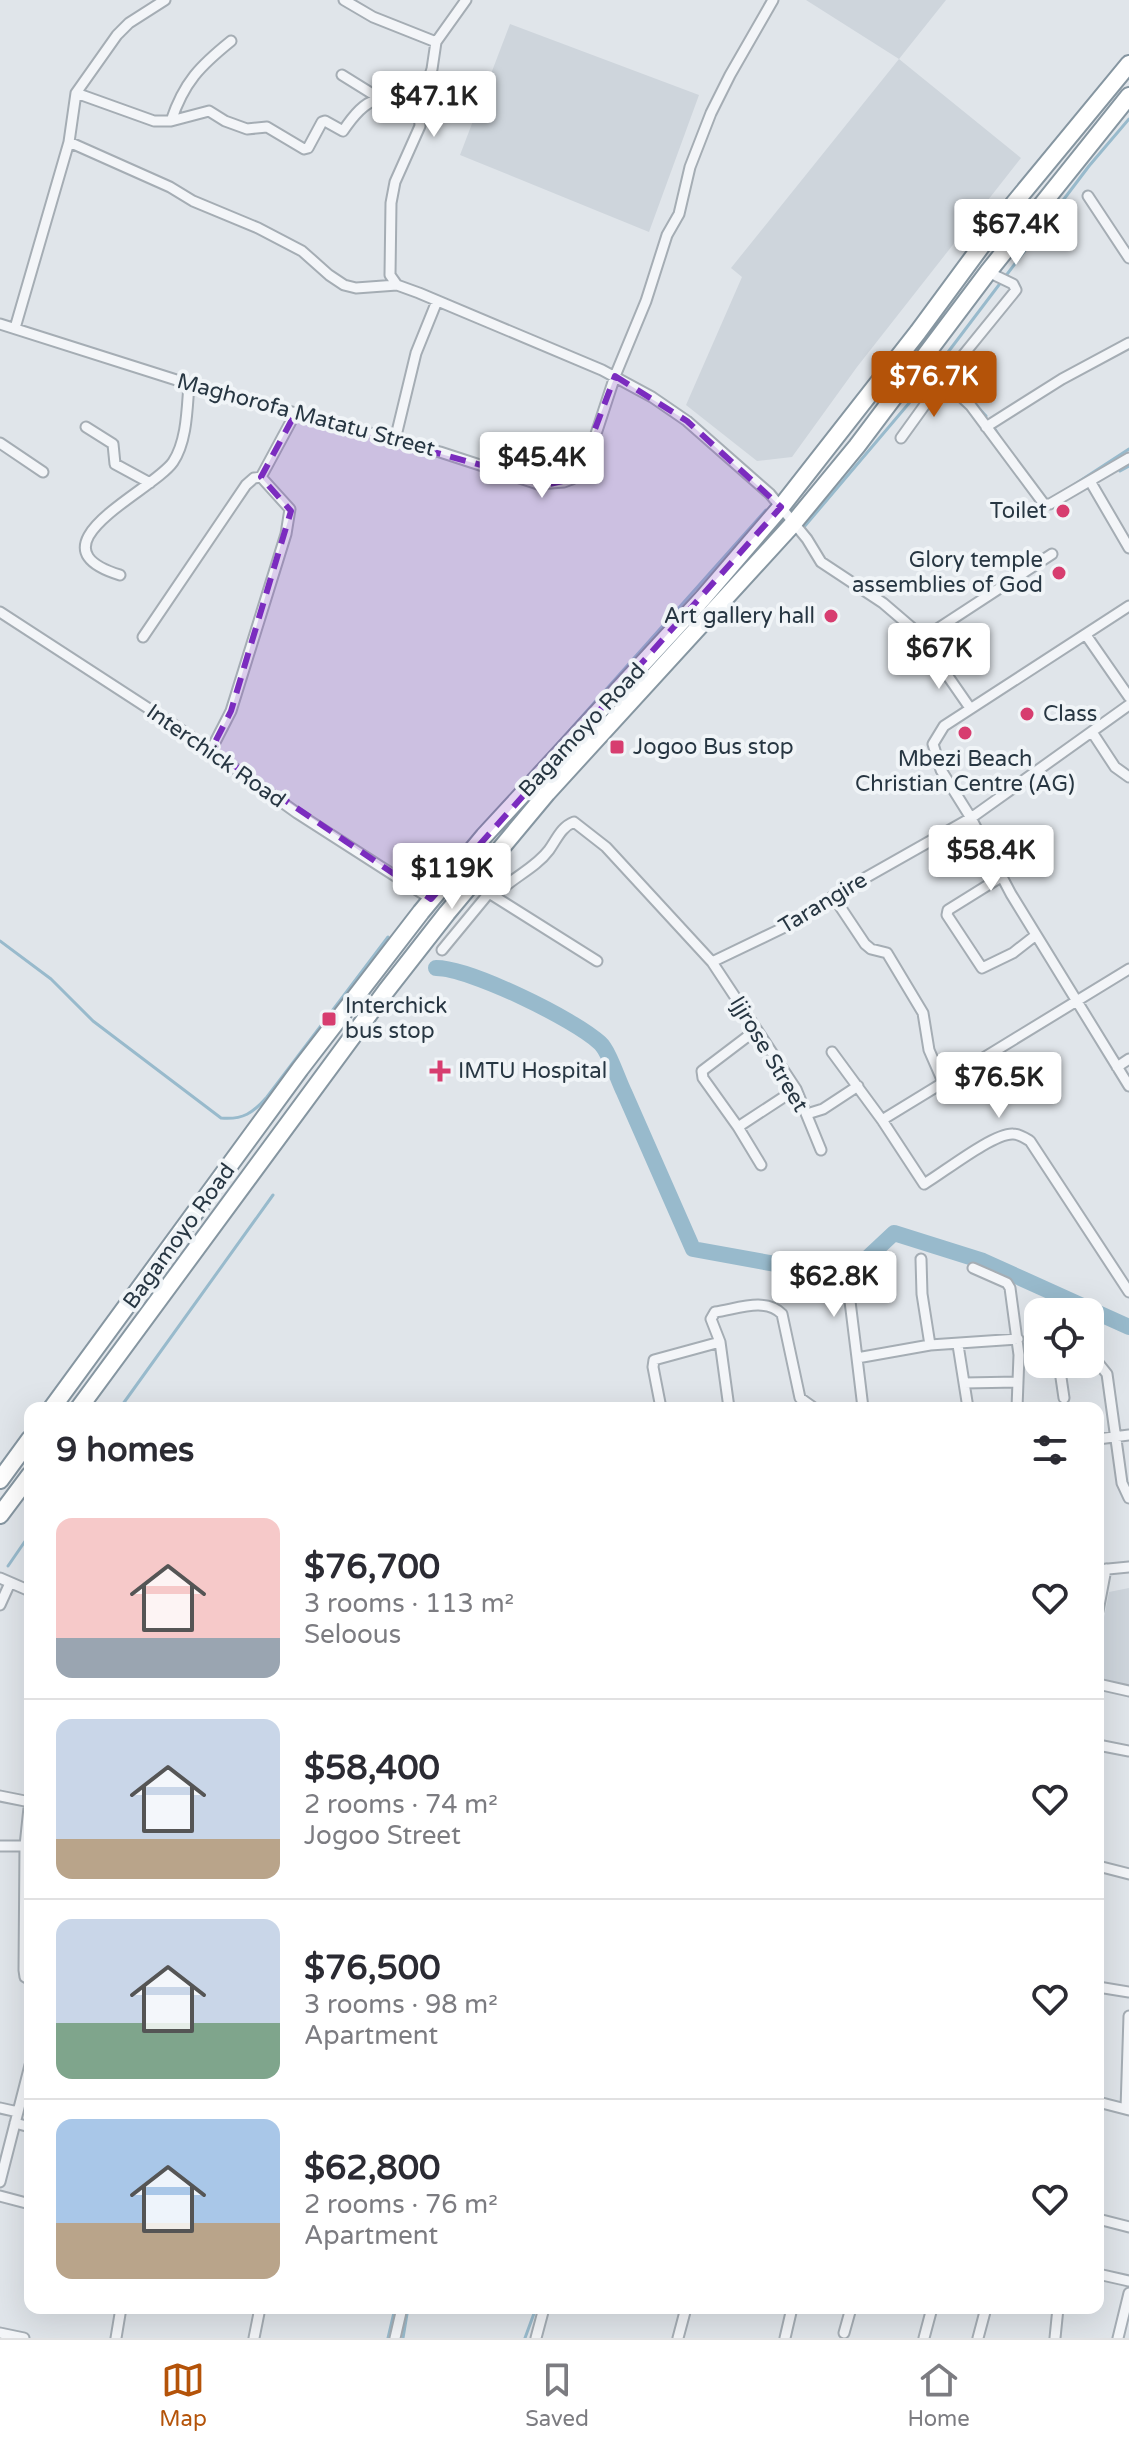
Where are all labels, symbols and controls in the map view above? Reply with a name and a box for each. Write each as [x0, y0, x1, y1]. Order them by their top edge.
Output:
pin: $47.1K [369, 71, 499, 139]
text: $47.1K [390, 81, 478, 112]
pin: $67.4K [951, 199, 1081, 267]
text: $67.4K [972, 209, 1060, 240]
pin: $76.7K [869, 351, 999, 419]
text: $76.7K [890, 361, 978, 392]
street label: Maghorofa Matatu Street [174, 368, 438, 462]
pin: $45.4K [477, 432, 607, 500]
text: $45.4K [498, 442, 586, 473]
place label: Toilet [990, 498, 1047, 524]
marker: Toilet [1054, 502, 1072, 520]
place label: Glory temple assemblies of God [852, 547, 1043, 598]
marker: Glory temple assemblies of God [1050, 564, 1068, 582]
place label: Art gallery hall [664, 603, 815, 629]
marker: Art gallery hall [822, 607, 840, 625]
pin: $67K [892, 623, 986, 691]
text: $67K [906, 633, 972, 664]
street label: Bagamoyo Road [513, 658, 651, 802]
street label: Interchick Road [142, 699, 290, 813]
place label: Class [1043, 701, 1097, 727]
marker: Class [1018, 705, 1036, 723]
marker: Mbezi Beach Christian Centre (AG) [956, 724, 974, 742]
place label: Jogoo Bus stop [633, 734, 794, 760]
marker: Jogoo Bus stop [608, 738, 626, 756]
place label: Mbezi Beach Christian Centre (AG) [855, 746, 1075, 797]
pin: $58.4K [926, 825, 1056, 893]
text: $58.4K [947, 835, 1035, 866]
pin: $119K [396, 843, 508, 911]
text: $119K [411, 853, 493, 884]
street label: Tarangire [774, 867, 872, 939]
street label: Ijjrose Street [724, 991, 814, 1117]
place label: Interchick bus stop [345, 993, 447, 1044]
marker: Interchick bus stop [320, 1010, 338, 1028]
pin: $76.5K [934, 1052, 1064, 1120]
place label: IMTU Hospital [458, 1058, 607, 1084]
marker: IMTU Hospital [429, 1060, 451, 1082]
text: $76.5K [954, 1062, 1044, 1093]
street label: Bagamoyo Road [118, 1158, 240, 1314]
pin: $62.8K [769, 1251, 899, 1319]
text: $62.8K [789, 1261, 879, 1292]
map controls [1024, 1298, 1104, 1378]
button: locate [1024, 1298, 1104, 1378]
icon: filters [1028, 1428, 1072, 1472]
text: 9 homes [56, 1430, 194, 1471]
text: $76,700 [304, 1547, 440, 1588]
icon: home [120, 1550, 216, 1646]
icon: heart [1028, 1576, 1072, 1620]
text: 3 rooms · 113 m² [304, 1588, 514, 1619]
text: Seloous [304, 1619, 401, 1650]
text: $58,400 [304, 1748, 440, 1789]
icon: home [120, 1751, 216, 1847]
icon: heart [1028, 1777, 1072, 1821]
text: 2 rooms · 74 m² [304, 1789, 498, 1820]
text: Jogoo Street [304, 1820, 461, 1851]
text: $76,500 [304, 1948, 441, 1989]
icon: home [120, 1951, 216, 2047]
icon: heart [1028, 1977, 1072, 2021]
text: 3 rooms · 98 m² [304, 1989, 498, 2020]
text: Apartment [304, 2020, 438, 2051]
text: $62,800 [304, 2148, 440, 2189]
icon: home [120, 2151, 216, 2247]
icon: heart [1028, 2177, 1072, 2221]
text: 2 rooms · 76 m² [304, 2189, 498, 2220]
text: Apartment [304, 2220, 438, 2251]
tab: Map [159, 2358, 207, 2432]
tab: Saved [525, 2358, 589, 2432]
tab: Home [907, 2358, 970, 2432]

